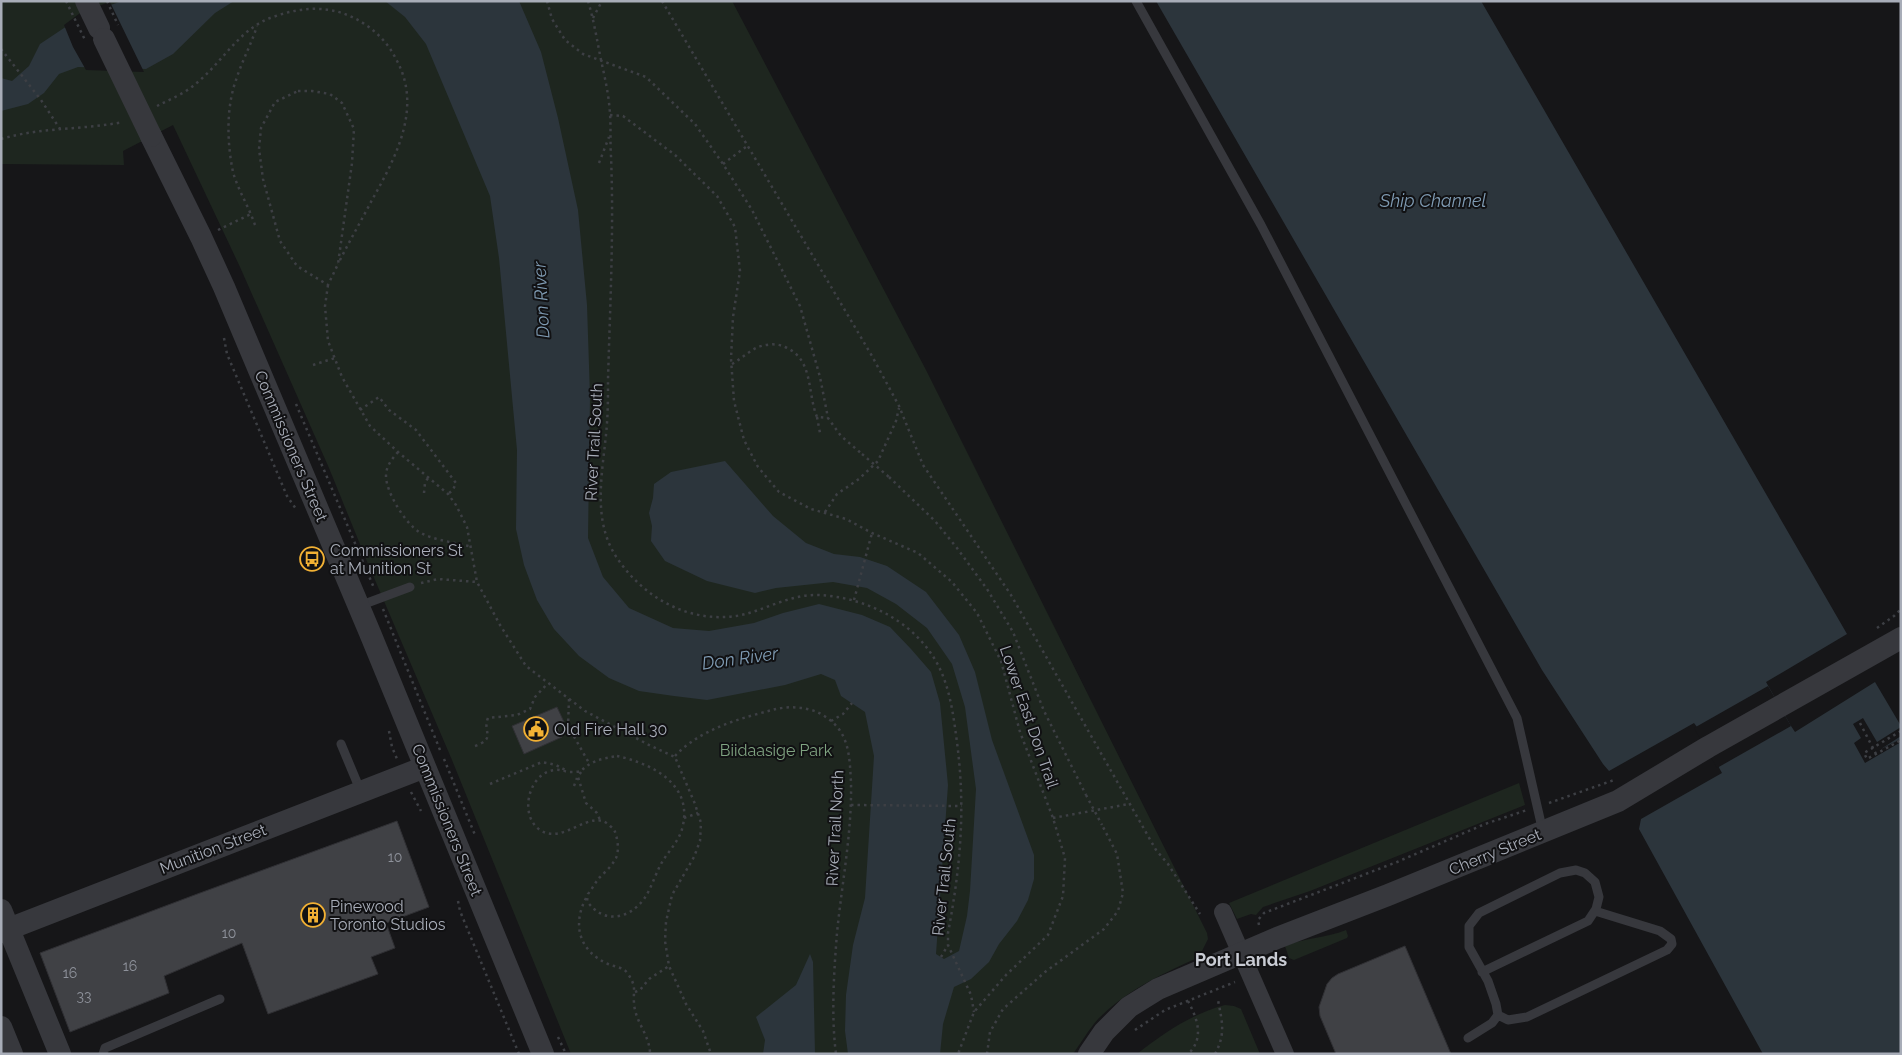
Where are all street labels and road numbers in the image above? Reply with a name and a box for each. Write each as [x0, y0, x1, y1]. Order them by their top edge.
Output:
street label: Commissioners Street [251, 368, 332, 525]
street label: River Trail South [581, 383, 607, 501]
street label: Lower East Don Trail [996, 643, 1063, 792]
street label: Commissioners Street [408, 741, 486, 899]
street label: River Trail North [822, 769, 848, 887]
street label: River Trail South [928, 817, 960, 937]
street label: Munition Street [157, 820, 270, 878]
street label: Cherry Street [1446, 825, 1544, 879]

